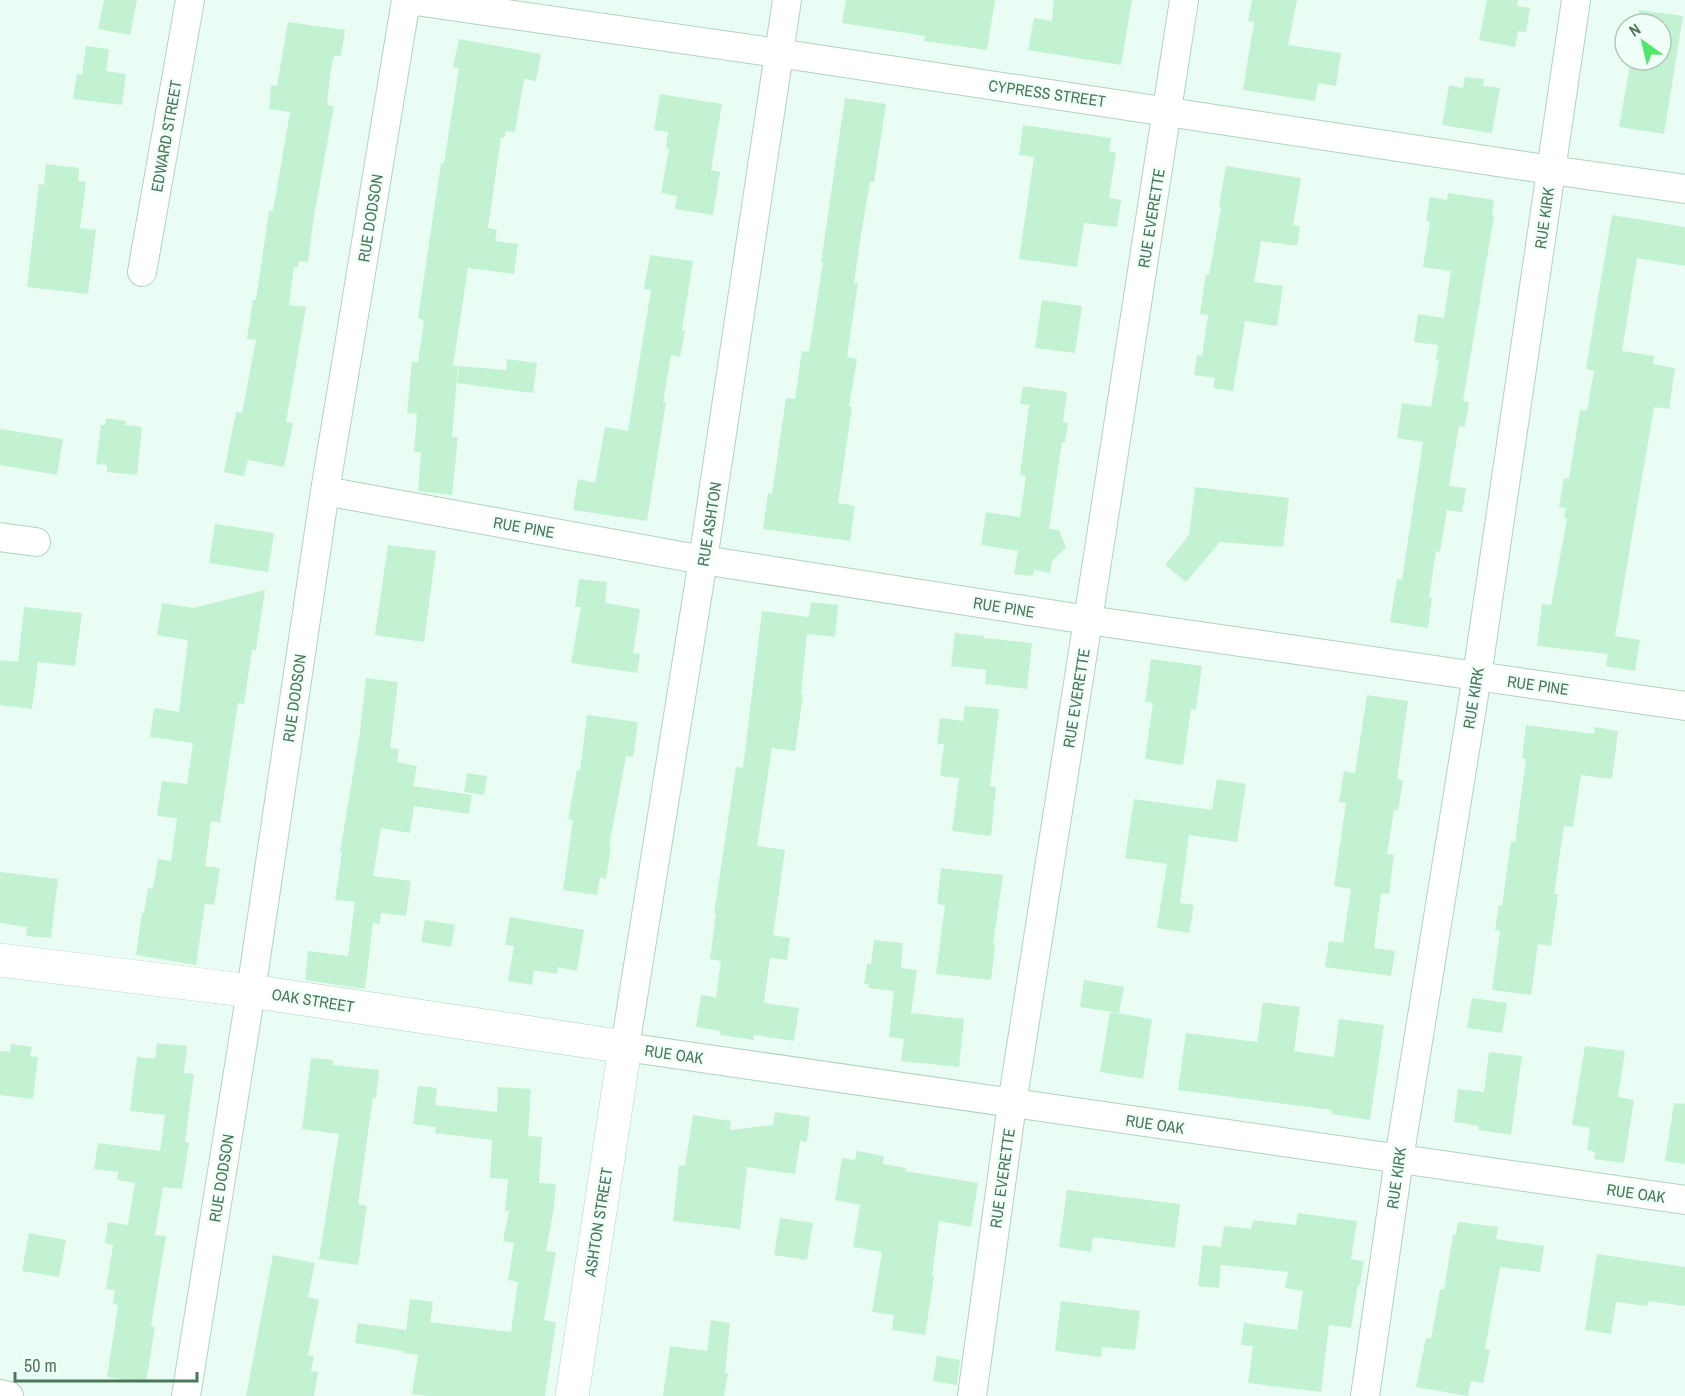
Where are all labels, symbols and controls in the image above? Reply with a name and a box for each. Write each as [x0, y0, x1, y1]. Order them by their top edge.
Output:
north arrow [1613, 12, 1673, 72]
text: N [1625, 18, 1645, 41]
street label: CYPRESS STREET [987, 74, 1107, 112]
street label: EDWARD STREET [145, 78, 187, 194]
street label: RUE EVERETTE [1132, 167, 1170, 269]
street label: RUE DODSON [352, 172, 388, 264]
street label: RUE KIRK [1529, 186, 1559, 250]
street label: RUE ASHTON [691, 480, 727, 568]
street label: RUE PINE [492, 511, 556, 543]
street label: RUE PINE [972, 591, 1036, 623]
street label: RUE EVERETTE [1057, 647, 1095, 749]
street label: RUE DODSON [277, 652, 311, 744]
street label: RUE KIRK [1457, 665, 1489, 730]
street label: RUE PINE [1506, 670, 1570, 700]
street label: OAK STREET [270, 983, 356, 1017]
street label: RUE OAK [643, 1039, 705, 1069]
street label: RUE OAK [1124, 1109, 1186, 1139]
street label: RUE EVERETTE [984, 1127, 1020, 1229]
street label: RUE DODSON [203, 1132, 239, 1224]
street label: RUE KIRK [1381, 1146, 1411, 1210]
street label: ASHTON STREET [578, 1166, 617, 1279]
street label: RUE OAK [1605, 1178, 1667, 1208]
scale bar [15, 1345, 196, 1383]
text: 50 m [24, 1353, 57, 1378]

